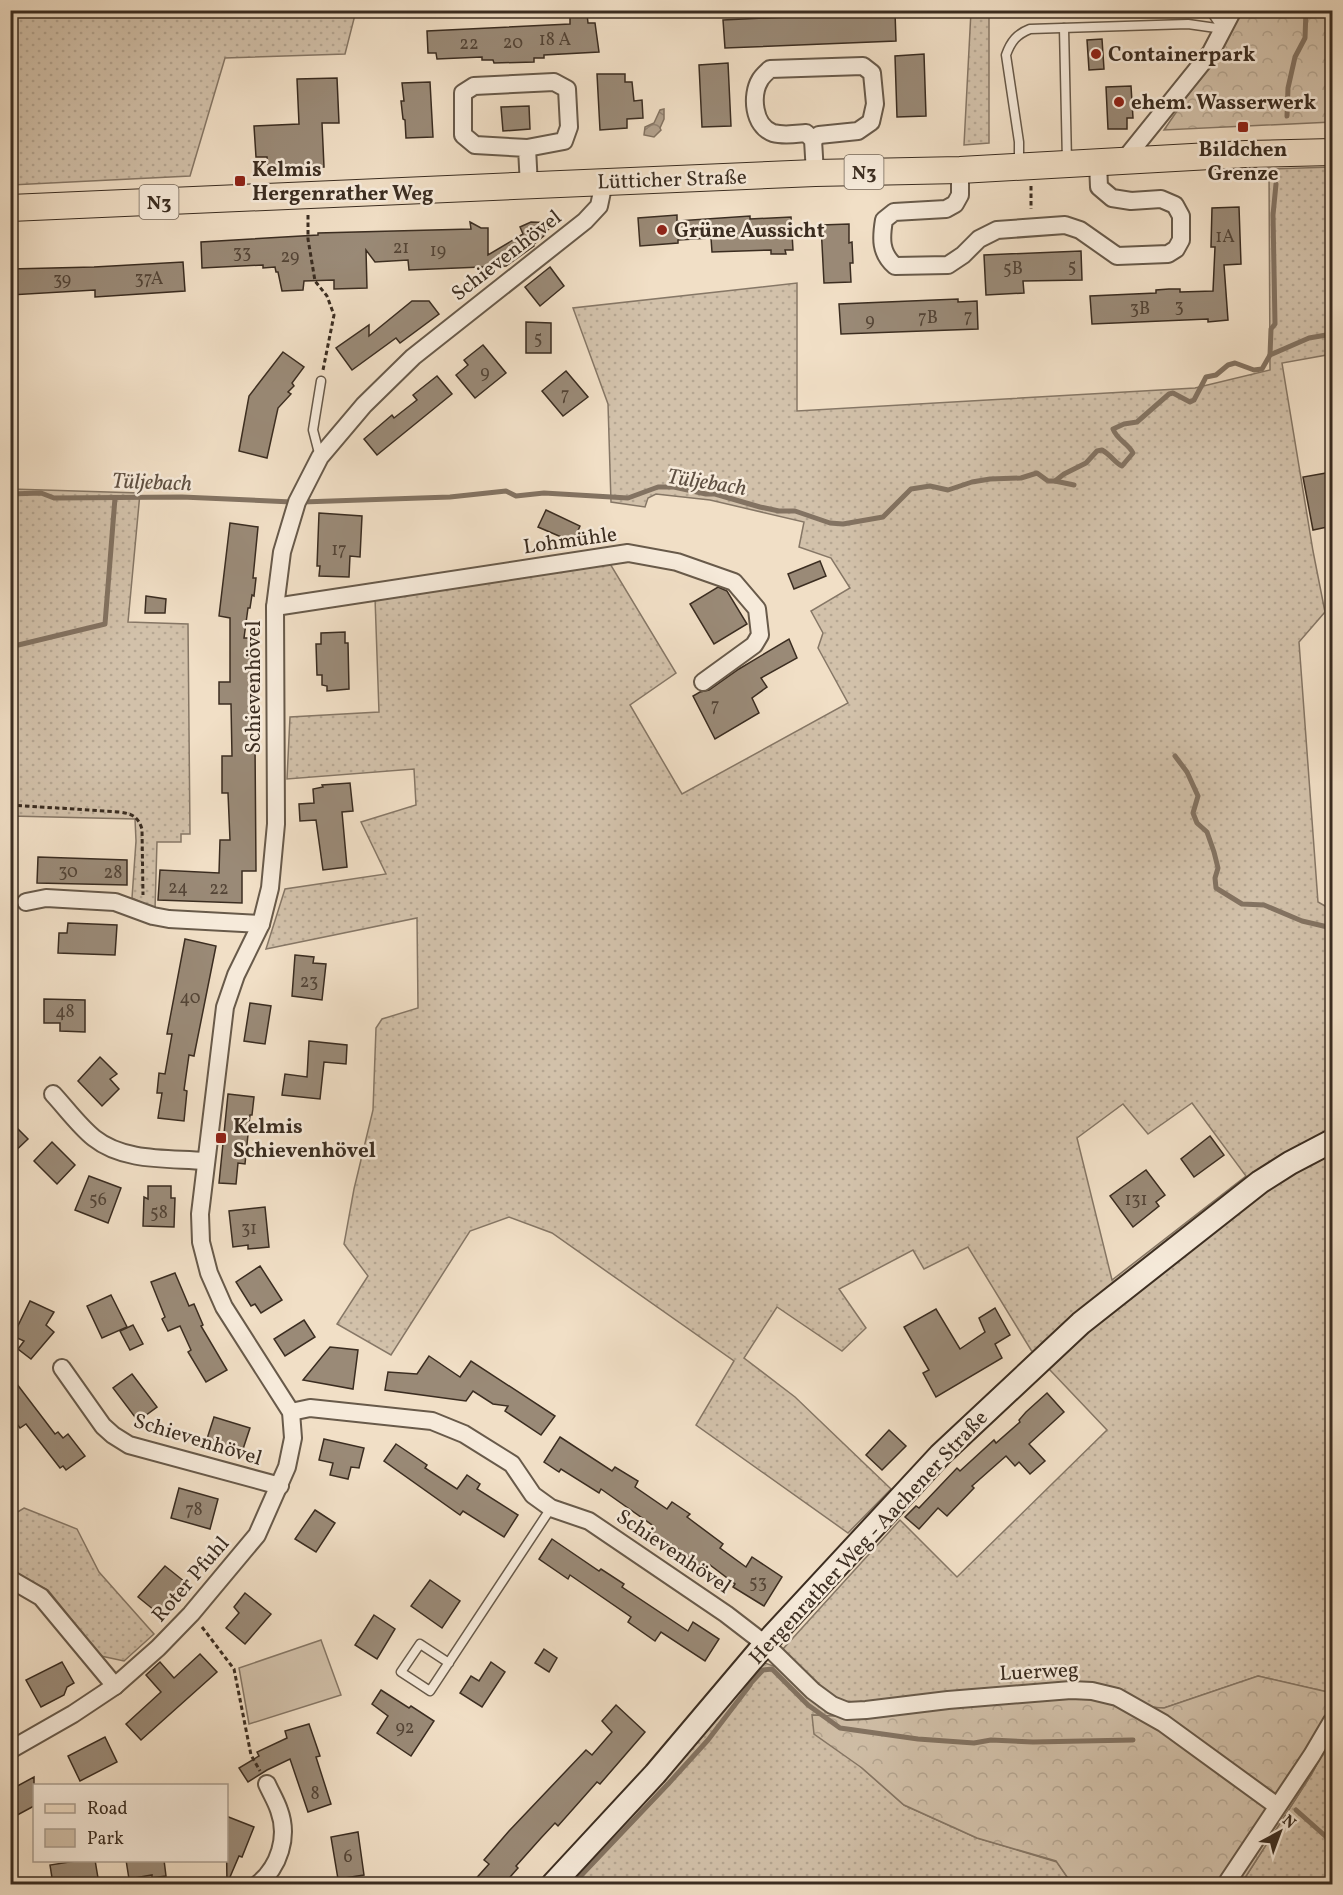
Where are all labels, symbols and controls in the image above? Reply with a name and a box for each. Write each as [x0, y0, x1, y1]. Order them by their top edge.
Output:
house number: 18 A [539, 28, 572, 53]
house number: 20 [503, 31, 523, 56]
house number: 22 [459, 32, 479, 57]
place label: Containerpark [1108, 41, 1256, 70]
marker: Containerpark [1089, 47, 1103, 61]
place label: ehem. Wasserwerk [1131, 89, 1317, 118]
marker: ehem. Wasserwerk [1112, 95, 1126, 109]
marker: Bildchen Grenze [1236, 120, 1250, 134]
place label: Bildchen Grenze [1199, 136, 1288, 189]
road number: N3 [844, 155, 884, 189]
place label: Kelmis Hergenrather Weg [252, 156, 434, 209]
street label: Lütticher Straße [597, 163, 747, 198]
marker: Kelmis Hergenrather Weg [233, 174, 247, 188]
road number: N3 [140, 185, 178, 219]
street label: Schievenhövel [446, 204, 568, 309]
place label: Grüne Aussicht [674, 217, 825, 246]
marker: Grüne Aussicht [655, 223, 669, 237]
house number: 1A [1215, 225, 1235, 250]
house number: 21 [393, 236, 409, 261]
house number: 19 [430, 239, 446, 264]
house number: 33 [233, 241, 251, 266]
house number: 29 [281, 245, 299, 270]
house number: 5 [1068, 255, 1076, 280]
house number: 5B [1003, 257, 1023, 282]
house number: 37A [135, 267, 164, 292]
house number: 39 [53, 268, 71, 293]
house number: 3 [1174, 295, 1184, 320]
house number: 3B [1130, 297, 1150, 322]
house number: 7 [964, 305, 972, 330]
house number: 7B [918, 306, 938, 331]
house number: 9 [865, 309, 875, 334]
house number: 5 [534, 327, 542, 352]
house number: 9 [480, 361, 490, 386]
house number: 7 [561, 383, 569, 408]
water label: Tüljebach [665, 462, 749, 505]
water label: Tüljebach [111, 467, 193, 500]
street label: Lohmühle [521, 521, 619, 562]
house number: 17 [331, 538, 347, 563]
street label: Schievenhövel [240, 621, 269, 754]
house number: 7 [711, 694, 719, 719]
house number: 30 [58, 860, 78, 885]
house number: 28 [104, 861, 122, 886]
house number: 24 [168, 876, 188, 901]
house number: 22 [209, 877, 229, 902]
house number: 23 [300, 970, 318, 995]
house number: 40 [179, 986, 201, 1011]
house number: 48 [55, 1000, 75, 1025]
place label: Kelmis Schievenhövel [233, 1113, 376, 1166]
marker: Kelmis Schievenhövel [214, 1131, 228, 1145]
house number: 56 [89, 1188, 107, 1213]
house number: 131 [1124, 1188, 1148, 1213]
house number: 58 [150, 1201, 168, 1226]
house number: 31 [241, 1217, 257, 1242]
street label: Hergenrather Weg - Aachener Straße [743, 1404, 995, 1672]
street label: Schievenhövel [130, 1407, 265, 1474]
house number: 78 [185, 1498, 203, 1523]
street label: Schievenhövel [610, 1503, 736, 1601]
street label: Roter Pfuhl [146, 1531, 237, 1629]
house number: 53 [749, 1571, 767, 1596]
street label: Luerweg [999, 1656, 1079, 1689]
house number: 92 [395, 1716, 415, 1741]
house number: 8 [310, 1782, 320, 1807]
legend [33, 1784, 228, 1862]
text: Road [87, 1797, 128, 1822]
north arrow [1250, 1802, 1310, 1862]
text: N [1277, 1810, 1300, 1835]
text: Park [87, 1827, 124, 1852]
house number: 6 [343, 1845, 353, 1870]

